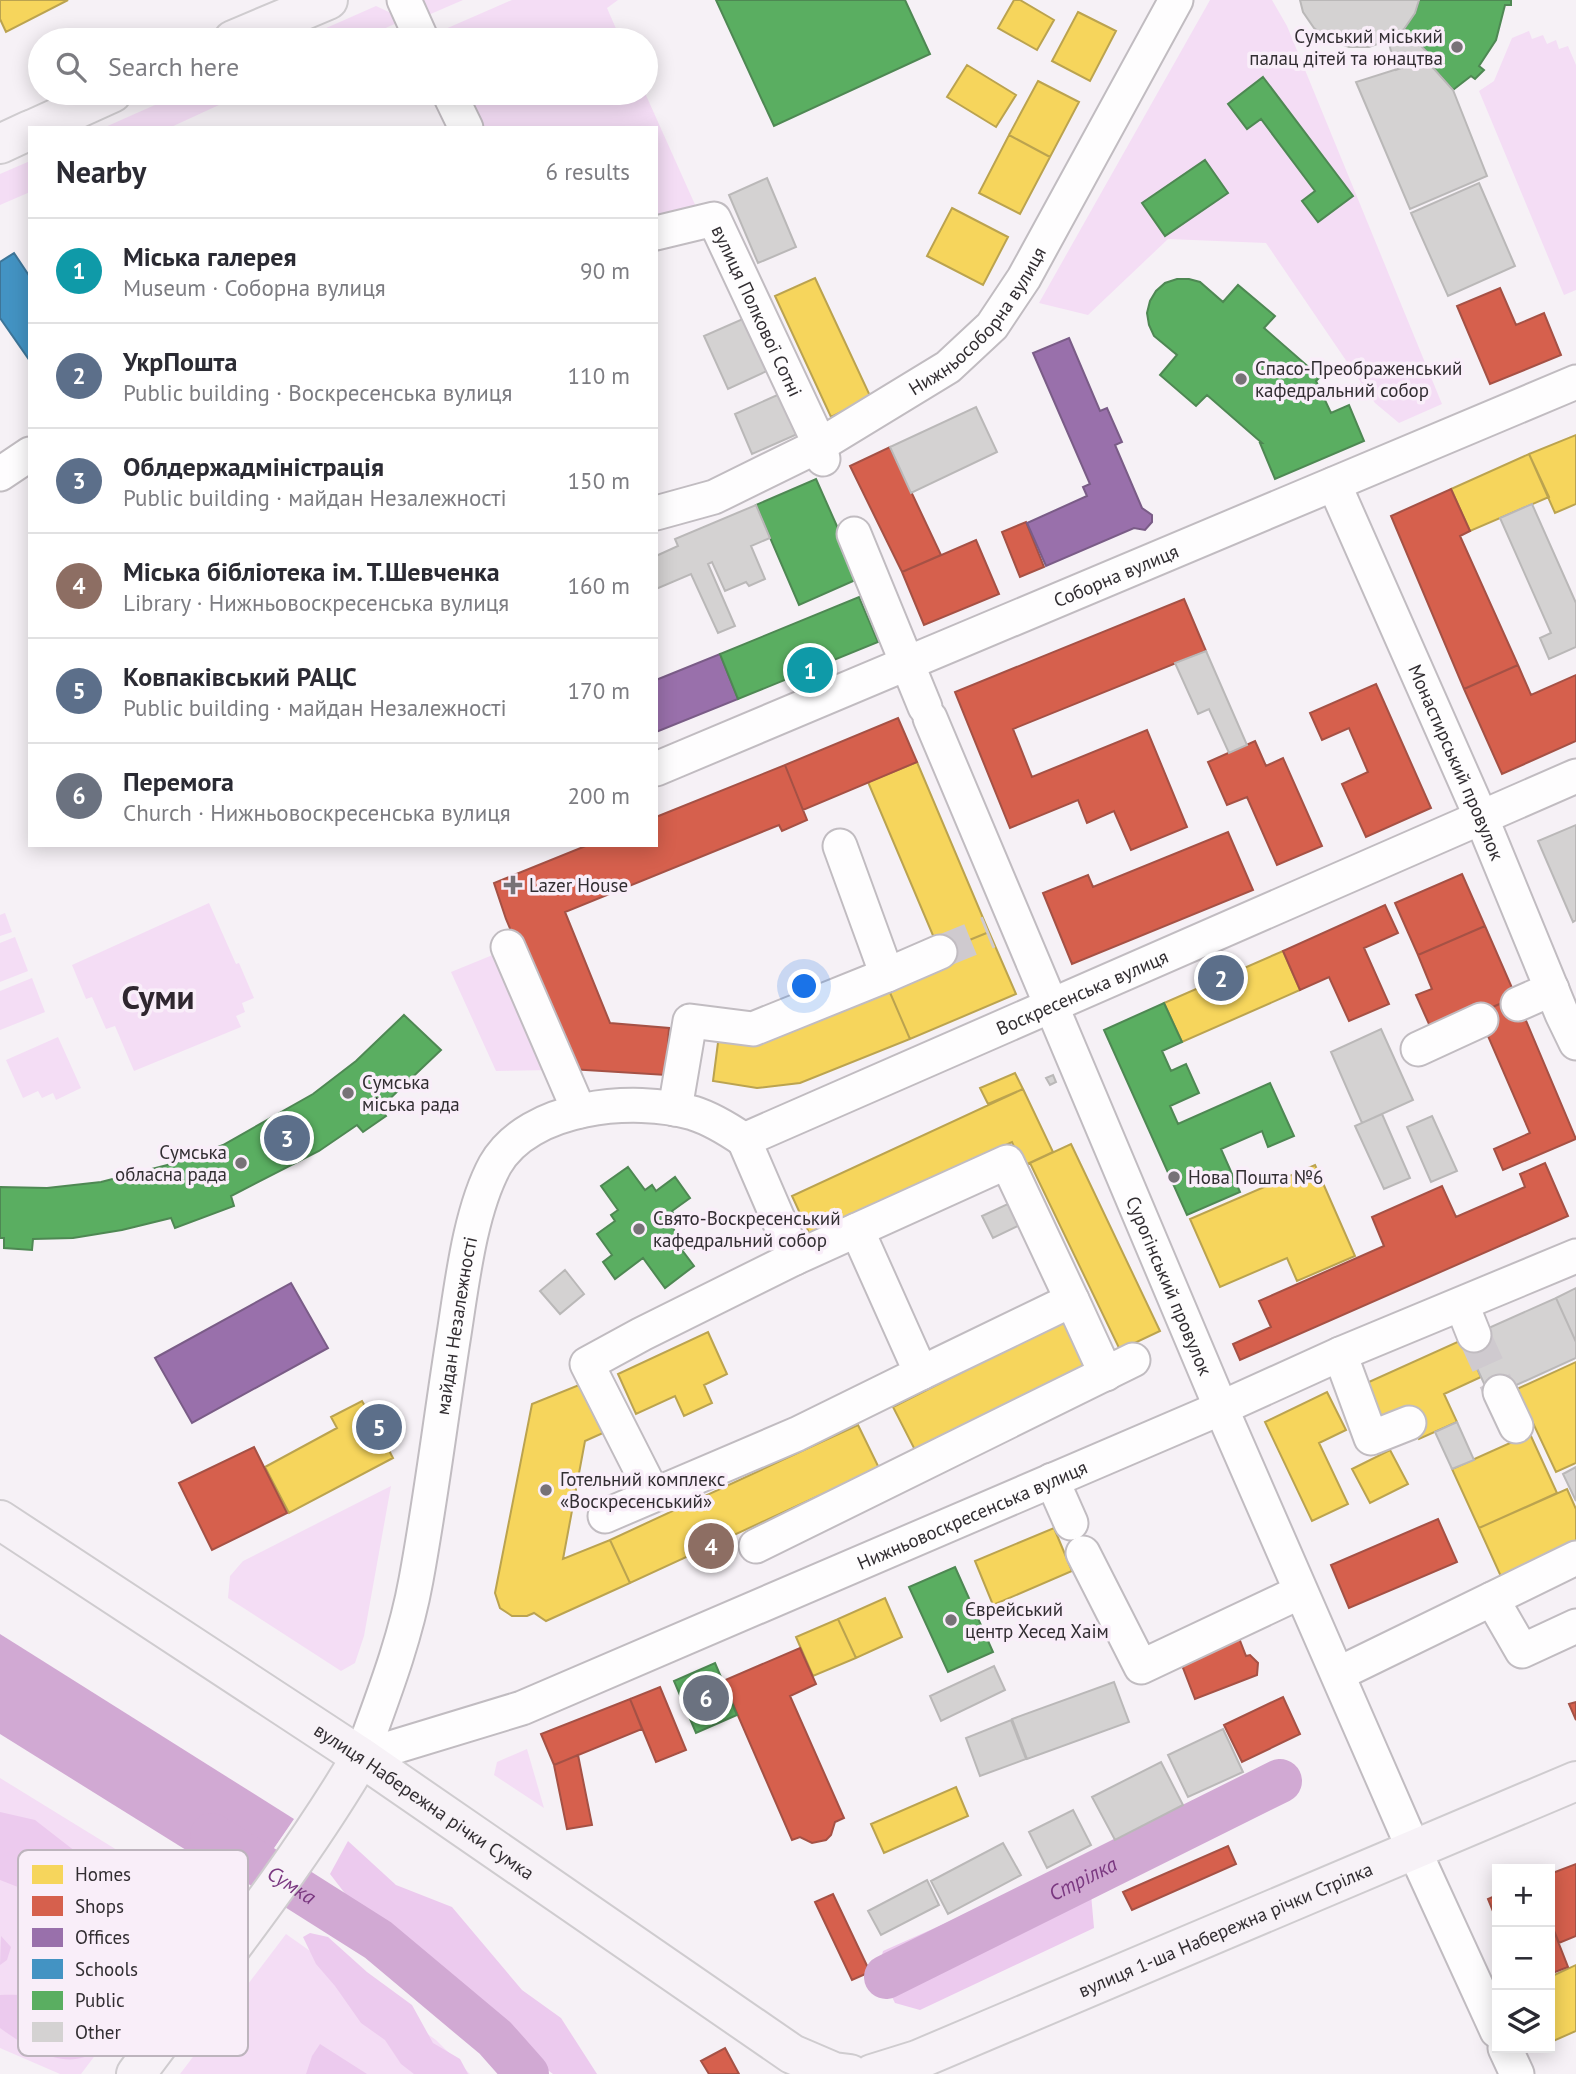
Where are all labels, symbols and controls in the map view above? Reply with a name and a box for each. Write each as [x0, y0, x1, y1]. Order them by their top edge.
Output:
place label: Сумський міський палац дітей та юнацтва [1249, 24, 1443, 70]
search box [28, 28, 658, 105]
marker: Сумський міський палац дітей та юнацтва [1449, 39, 1465, 55]
icon: search [52, 48, 90, 86]
text: Search here [108, 50, 239, 83]
text: Nearby [56, 152, 146, 191]
text: 6 results [546, 157, 630, 186]
street label: вулиця Полкової Сотні [706, 221, 808, 400]
text: Міська галерея [123, 240, 297, 273]
street label: Нижньособорна вулиця [904, 242, 1051, 400]
text: 1 [72, 256, 86, 285]
text: 90 m [580, 256, 630, 285]
text: Museum · Соборна вулиця [123, 273, 386, 302]
text: УкрПошта [123, 345, 237, 378]
place label: Спасо-Преображенський кафедральний собор [1255, 356, 1462, 402]
text: 2 [72, 361, 86, 390]
text: 110 m [568, 361, 630, 390]
marker: Спасо-Преображенський кафедральний собор [1233, 371, 1249, 387]
text: Public building · Воскресенська вулиця [123, 378, 512, 407]
text: Облдержадміністрація [123, 450, 384, 483]
text: 3 [72, 466, 86, 495]
text: 150 m [568, 466, 630, 495]
text: Public building · майдан Незалежності [123, 483, 507, 512]
street label: Соборна вулиця [1050, 539, 1182, 612]
text: Міська бібліотека ім. Т.Шевченка [123, 555, 500, 588]
text: 4 [72, 571, 86, 600]
text: 160 m [568, 571, 630, 600]
text: Library · Нижньовоскресенська вулиця [123, 588, 509, 617]
pin: 1 [787, 644, 833, 696]
text: Ковпаківський РАЦС [123, 660, 357, 693]
street label: Монастирський провулок [1403, 661, 1509, 864]
text: 5 [72, 676, 86, 705]
text: 170 m [568, 676, 630, 705]
text: Public building · майдан Незалежності [123, 693, 507, 722]
text: Перемога [123, 765, 234, 798]
text: 6 [72, 781, 86, 810]
text: 200 m [568, 781, 630, 810]
text: Church · Нижньовоскресенська вулиця [123, 798, 511, 827]
place label: Lazer House [529, 873, 628, 897]
marker: Lazer House [503, 875, 523, 895]
street label: Воскресенська вулиця [992, 944, 1172, 1040]
pin: 2 [1198, 952, 1244, 1004]
your location [787, 969, 821, 1003]
district label: Суми [121, 975, 195, 1018]
place label: Сумська міська рада [362, 1070, 460, 1116]
marker: Сумська міська рада [340, 1085, 356, 1101]
pin: 3 [264, 1112, 310, 1164]
place label: Сумська обласна рада [115, 1140, 227, 1186]
marker: Сумська обласна рада [233, 1155, 249, 1171]
place label: Нова Пошта №6 [1188, 1165, 1323, 1189]
marker: Нова Пошта №6 [1166, 1169, 1182, 1185]
street label: Сурогінський провулок [1121, 1192, 1218, 1379]
place label: Свято-Воскресенський кафедральний собор [653, 1206, 841, 1252]
marker: Свято-Воскресенський кафедральний собор [631, 1221, 647, 1237]
street label: майдан Незалежності [430, 1234, 482, 1417]
pin: 5 [356, 1401, 402, 1453]
street label: Нижньовоскресенська вулиця [853, 1455, 1091, 1575]
place label: Готельний комплекс «Воскресенський» [560, 1467, 725, 1513]
marker: Готельний комплекс «Воскресенський» [538, 1482, 554, 1498]
pin: 4 [688, 1520, 734, 1572]
place label: Єврейський центр Хесед Хаім [965, 1597, 1109, 1643]
marker: Єврейський центр Хесед Хаім [943, 1612, 959, 1628]
pin: 6 [683, 1672, 729, 1724]
street label: вулиця Набережна річки Сумка [310, 1718, 539, 1885]
legend [18, 1850, 248, 2056]
water label: Стрілка [1044, 1850, 1122, 1907]
street label: вулиця 1-ша Набережна річки Стрілка [1075, 1857, 1376, 2002]
water label: Сумка [262, 1859, 322, 1911]
text: Homes [75, 1862, 131, 1886]
map controls [1492, 1864, 1555, 2053]
button: + [1492, 1864, 1555, 1927]
text: Shops [75, 1894, 124, 1918]
text: Offices [75, 1925, 130, 1949]
button: − [1492, 1927, 1555, 1990]
text: Schools [75, 1957, 138, 1981]
text: Public [75, 1988, 125, 2012]
button: layers [1492, 1990, 1555, 2053]
text: Other [75, 2020, 121, 2044]

